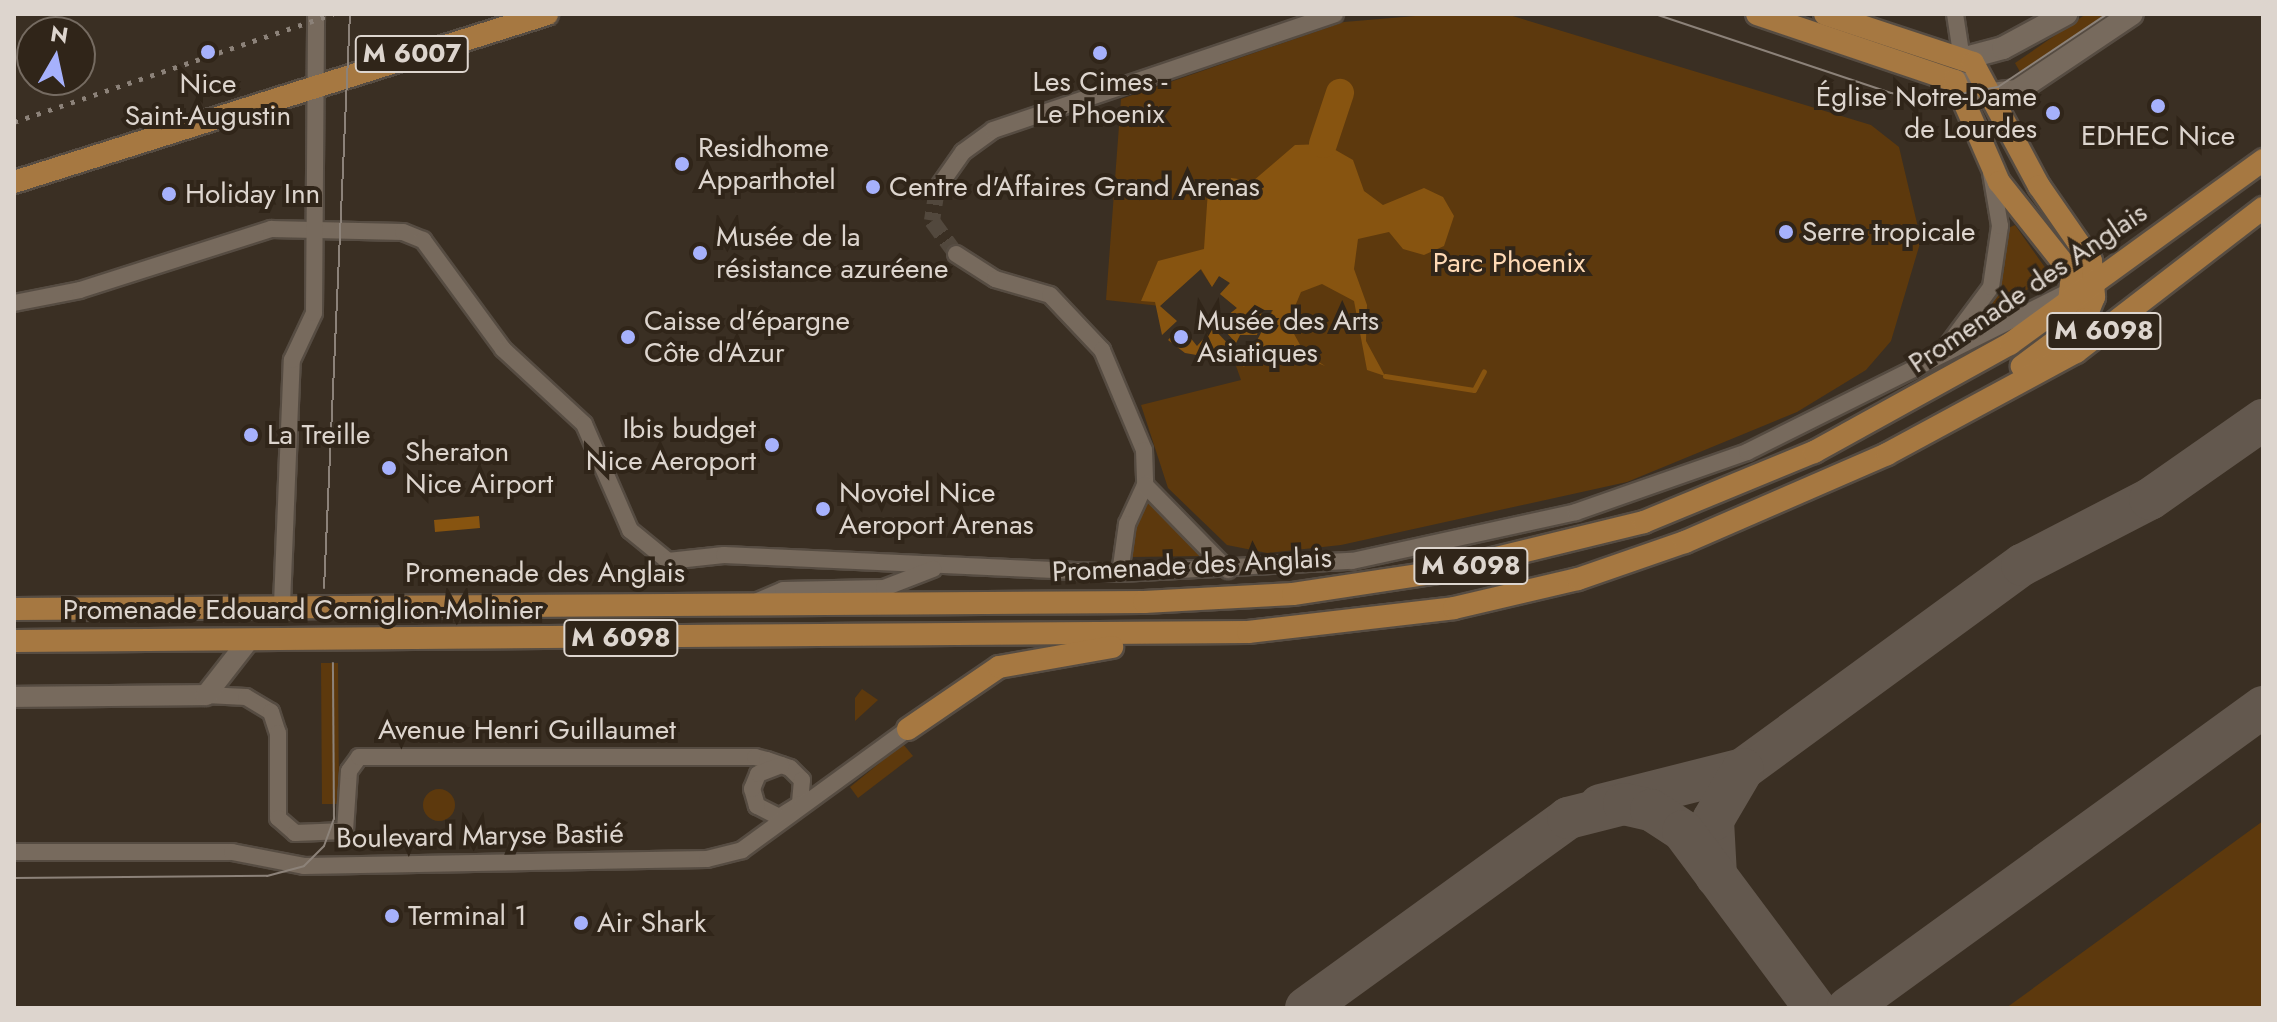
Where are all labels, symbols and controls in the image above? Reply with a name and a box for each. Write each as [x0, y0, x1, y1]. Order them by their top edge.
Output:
north arrow [16, 16, 96, 96]
text: N [48, 17, 71, 51]
road number: M 6007 [354, 32, 470, 76]
marker: Nice Saint-Augustin [197, 41, 219, 63]
marker: Les Cimes - Le Phoenix [1091, 44, 1109, 62]
place label: Les Cimes - Le Phoenix [1033, 65, 1167, 131]
place label: Nice Saint-Augustin [125, 67, 291, 133]
place label: Église Notre-Dame de Lourdes [1816, 80, 2037, 146]
marker: EDHEC Nice [2149, 97, 2167, 115]
marker: Église Notre-Dame de Lourdes [2044, 104, 2062, 122]
place label: EDHEC Nice [2081, 119, 2235, 153]
place label: Residhome Apparthotel [698, 131, 836, 197]
marker: Residhome Apparthotel [673, 155, 691, 173]
place label: Centre d'Affaires Grand Arenas [889, 170, 1260, 204]
place label: Holiday Inn [185, 177, 320, 211]
marker: Centre d'Affaires Grand Arenas [864, 178, 882, 196]
marker: Holiday Inn [160, 185, 178, 203]
street label: Promenade des Anglais [1902, 196, 2154, 380]
place label: Serre tropicale [1802, 215, 1976, 249]
place label: Musée de la résistance azuréene [716, 220, 948, 286]
marker: Serre tropicale [1777, 223, 1795, 241]
marker: Musée de la résistance azuréene [691, 244, 709, 262]
park label: Parc Phoenix [1433, 246, 1585, 280]
place label: Caisse d'épargne Côte d'Azur [644, 304, 850, 370]
place label: Musée des Arts Asiatiques [1197, 304, 1379, 370]
road number: M 6098 [2046, 309, 2162, 353]
marker: Caisse d'épargne Côte d'Azur [619, 328, 637, 346]
marker: Musée des Arts Asiatiques [1172, 328, 1190, 346]
place label: Ibis budget Nice Aeroport [586, 412, 756, 478]
place label: La Treille [267, 418, 370, 452]
marker: La Treille [242, 426, 260, 444]
place label: Sheraton Nice Airport [405, 435, 553, 501]
marker: Ibis budget Nice Aeroport [763, 436, 781, 454]
marker: Sheraton Nice Airport [380, 459, 398, 477]
place label: Novotel Nice Aeroport Arenas [839, 476, 1034, 542]
marker: Novotel Nice Aeroport Arenas [814, 500, 832, 518]
street label: Promenade des Anglais [1051, 541, 1333, 589]
road number: M 6098 [1413, 544, 1529, 588]
street label: Promenade des Anglais [405, 556, 685, 590]
street label: Promenade Edouard Corniglion-Molinier [63, 593, 543, 627]
road number: M 6098 [563, 616, 679, 660]
street label: Avenue Henri Guillaumet [378, 713, 676, 747]
street label: Boulevard Maryse Bastié [336, 817, 624, 855]
place label: Terminal 1 [408, 899, 527, 933]
place label: Air Shark [597, 906, 706, 940]
marker: Terminal 1 [383, 907, 401, 925]
marker: Air Shark [572, 914, 590, 932]

